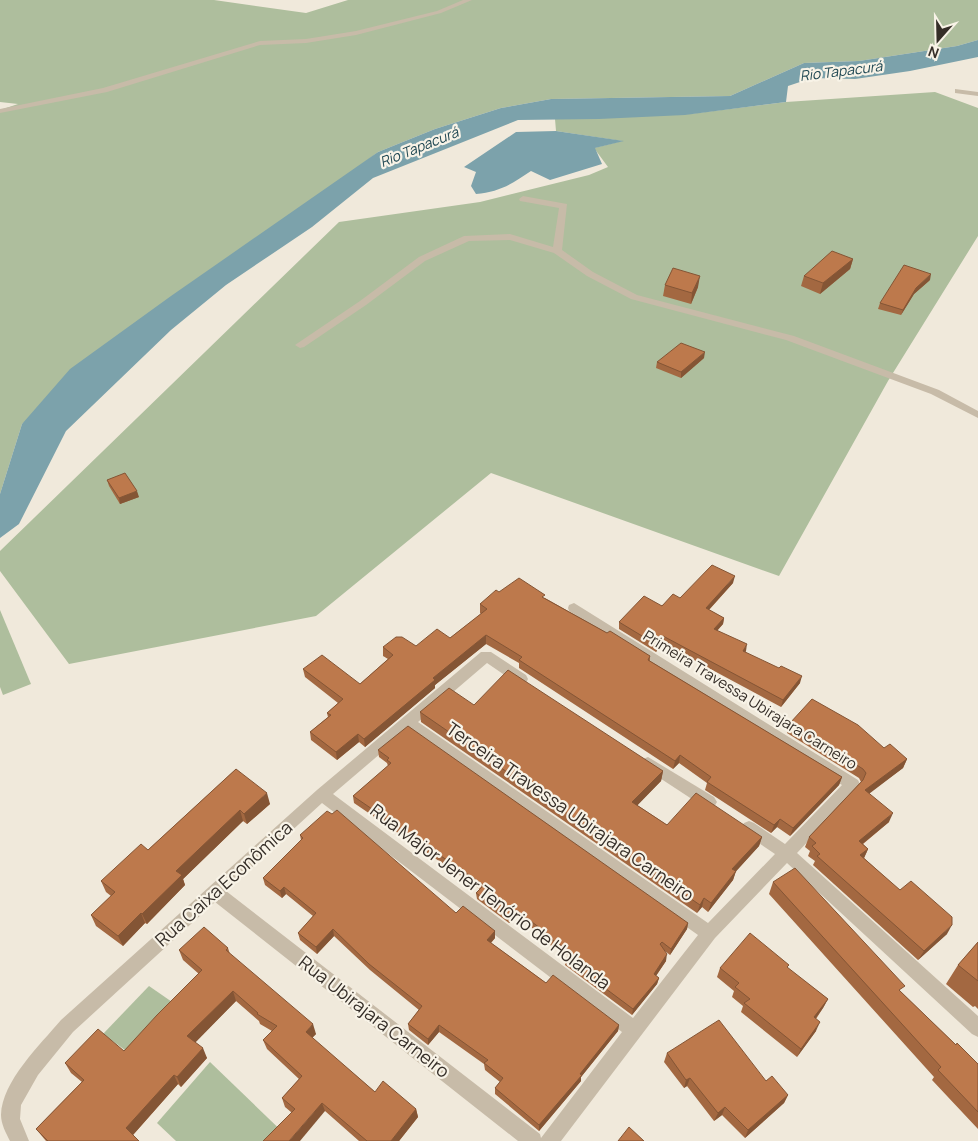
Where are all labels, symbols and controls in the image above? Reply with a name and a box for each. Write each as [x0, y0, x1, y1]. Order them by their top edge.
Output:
north arrow [913, 15, 963, 65]
text: N [925, 42, 941, 63]
water label: Rio Tapacurá [799, 56, 885, 85]
water label: Rio Tapacurá [377, 122, 462, 171]
street label: Primeira Travessa Ubirajara Carneiro [639, 625, 861, 774]
street label: Terceira Travessa Ubirajara Carneiro [442, 716, 699, 906]
street label: Rua Major Jener Tenório de Holanda [366, 798, 616, 995]
street label: Rua Caixa Econômica [150, 815, 297, 951]
street label: Rua Ubirajara Carneiro [294, 950, 455, 1083]

